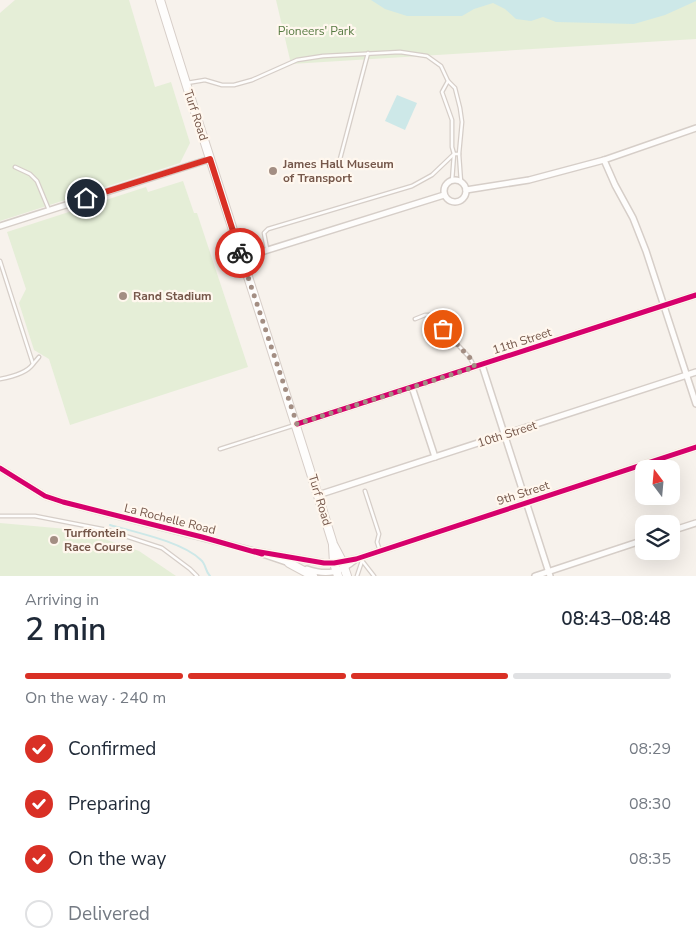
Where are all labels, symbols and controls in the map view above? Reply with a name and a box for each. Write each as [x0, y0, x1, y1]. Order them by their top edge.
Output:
park label: Pioneers' Park [278, 23, 355, 39]
street label: Turf Road [180, 87, 212, 143]
place label: James Hall Museum of Transport [282, 156, 394, 186]
marker: James Hall Museum of Transport [267, 165, 279, 177]
pin [65, 177, 107, 219]
icon: home [72, 184, 100, 212]
courier [215, 228, 265, 278]
icon: bike [226, 239, 254, 267]
place label: Rand Stadium [133, 288, 212, 304]
marker: Rand Stadium [117, 290, 129, 302]
pin [422, 308, 464, 350]
icon: bag [429, 315, 457, 343]
street label: 11th Street [490, 324, 554, 358]
street label: 10th Street [475, 417, 539, 451]
north arrow [635, 460, 680, 505]
map controls [635, 460, 680, 560]
street label: Turf Road [305, 472, 335, 528]
street label: 9th Street [495, 477, 552, 509]
street label: La Rochelle Road [123, 500, 217, 538]
button: layers [635, 515, 680, 560]
place label: Turffontein Race Course [64, 525, 133, 555]
marker: Turffontein Race Course [48, 534, 60, 546]
text: Arriving in [25, 589, 99, 611]
text: 08:43–08:48 [561, 606, 671, 632]
text: 2 min [25, 608, 107, 651]
text: On the way · 240 m [25, 687, 166, 709]
icon: check [25, 735, 53, 763]
text: Confirmed [68, 736, 156, 762]
text: 08:29 [629, 738, 671, 760]
icon: check [25, 790, 53, 818]
text: Preparing [68, 791, 151, 817]
text: 08:30 [629, 793, 671, 815]
icon: check [25, 845, 53, 873]
text: On the way [68, 846, 166, 872]
text: 08:35 [629, 848, 671, 870]
text: Delivered [68, 901, 150, 927]

